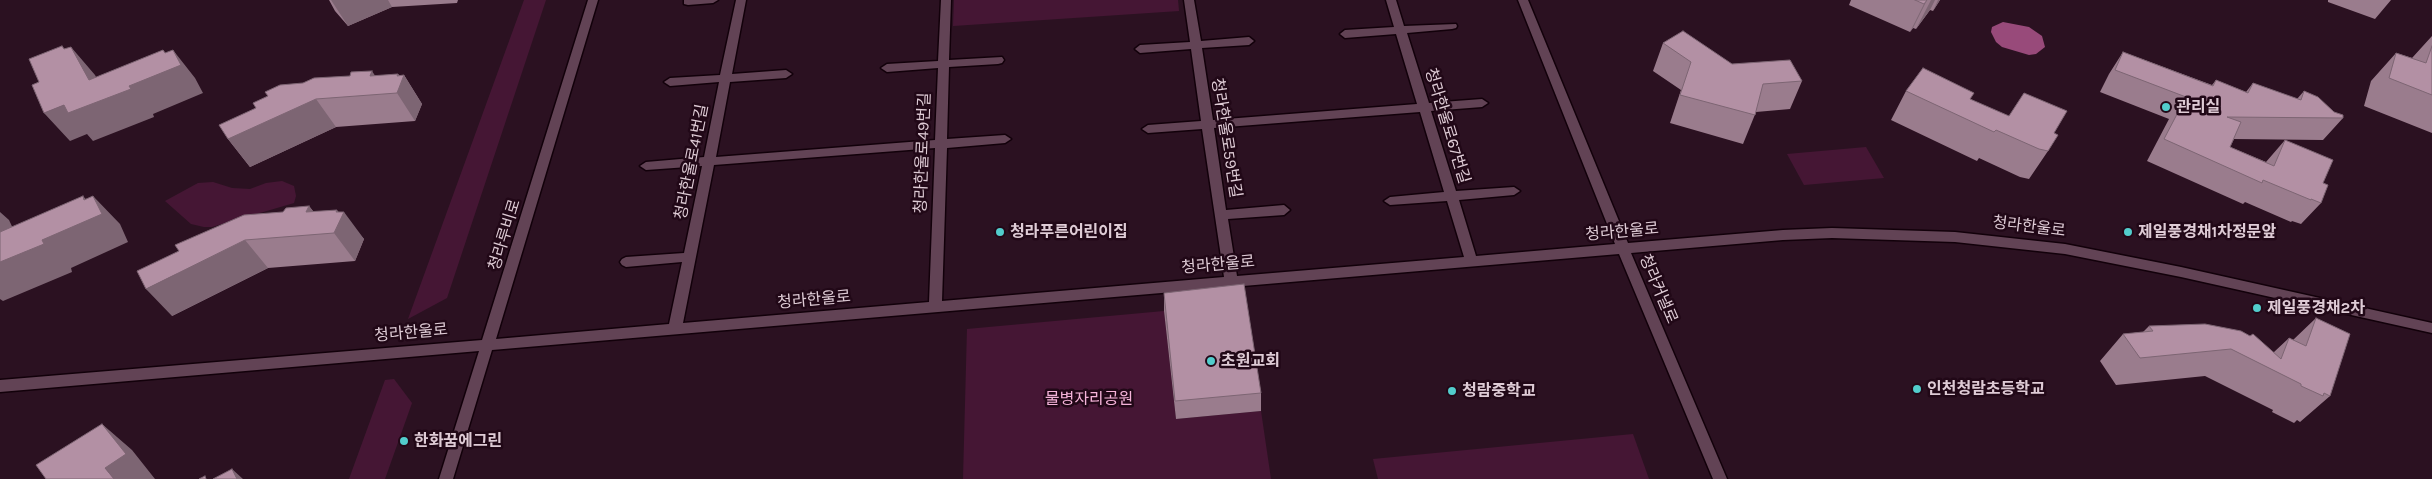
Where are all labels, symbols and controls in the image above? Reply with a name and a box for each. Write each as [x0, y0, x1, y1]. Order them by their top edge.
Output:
street label: 청라한울로67번길 [1420, 66, 1474, 186]
street label: 청라한울로59번길 [1207, 77, 1245, 199]
street label: 청라한울로49번길 [911, 92, 935, 214]
place label: 관리실 [2176, 97, 2220, 117]
marker: 관리실 [2160, 101, 2172, 113]
street label: 청라한울로41번길 [671, 103, 713, 221]
street label: 청라루비로 [485, 197, 525, 273]
street label: 청라한울로 [1991, 213, 2067, 241]
street label: 청라한울로 [1585, 219, 1659, 245]
place label: 청라푸른어린이집 [1010, 222, 1128, 242]
place label: 제일풍경채1차정문앞 [2138, 222, 2276, 242]
marker: 청라푸른어린이집 [994, 226, 1006, 238]
marker: 제일풍경채1차정문앞 [2122, 226, 2134, 238]
street label: 청라커낼로 [1635, 251, 1681, 327]
street label: 청라한울로 [1181, 252, 1255, 278]
street label: 청라한울로 [777, 287, 851, 313]
place label: 제일풍경채2차 [2267, 298, 2365, 318]
marker: 제일풍경채2차 [2251, 302, 2263, 314]
street label: 청라한울로 [374, 320, 448, 346]
place label: 초원교회 [1221, 351, 1280, 371]
marker: 초원교회 [1205, 355, 1217, 367]
place label: 인천청람초등학교 [1927, 379, 2045, 399]
place label: 청람중학교 [1462, 381, 1536, 401]
marker: 인천청람초등학교 [1911, 383, 1923, 395]
marker: 청람중학교 [1446, 385, 1458, 397]
park label: 물병자리공원 [1045, 389, 1133, 409]
place label: 한화꿈에그린 [414, 431, 502, 451]
marker: 한화꿈에그린 [398, 435, 410, 447]

